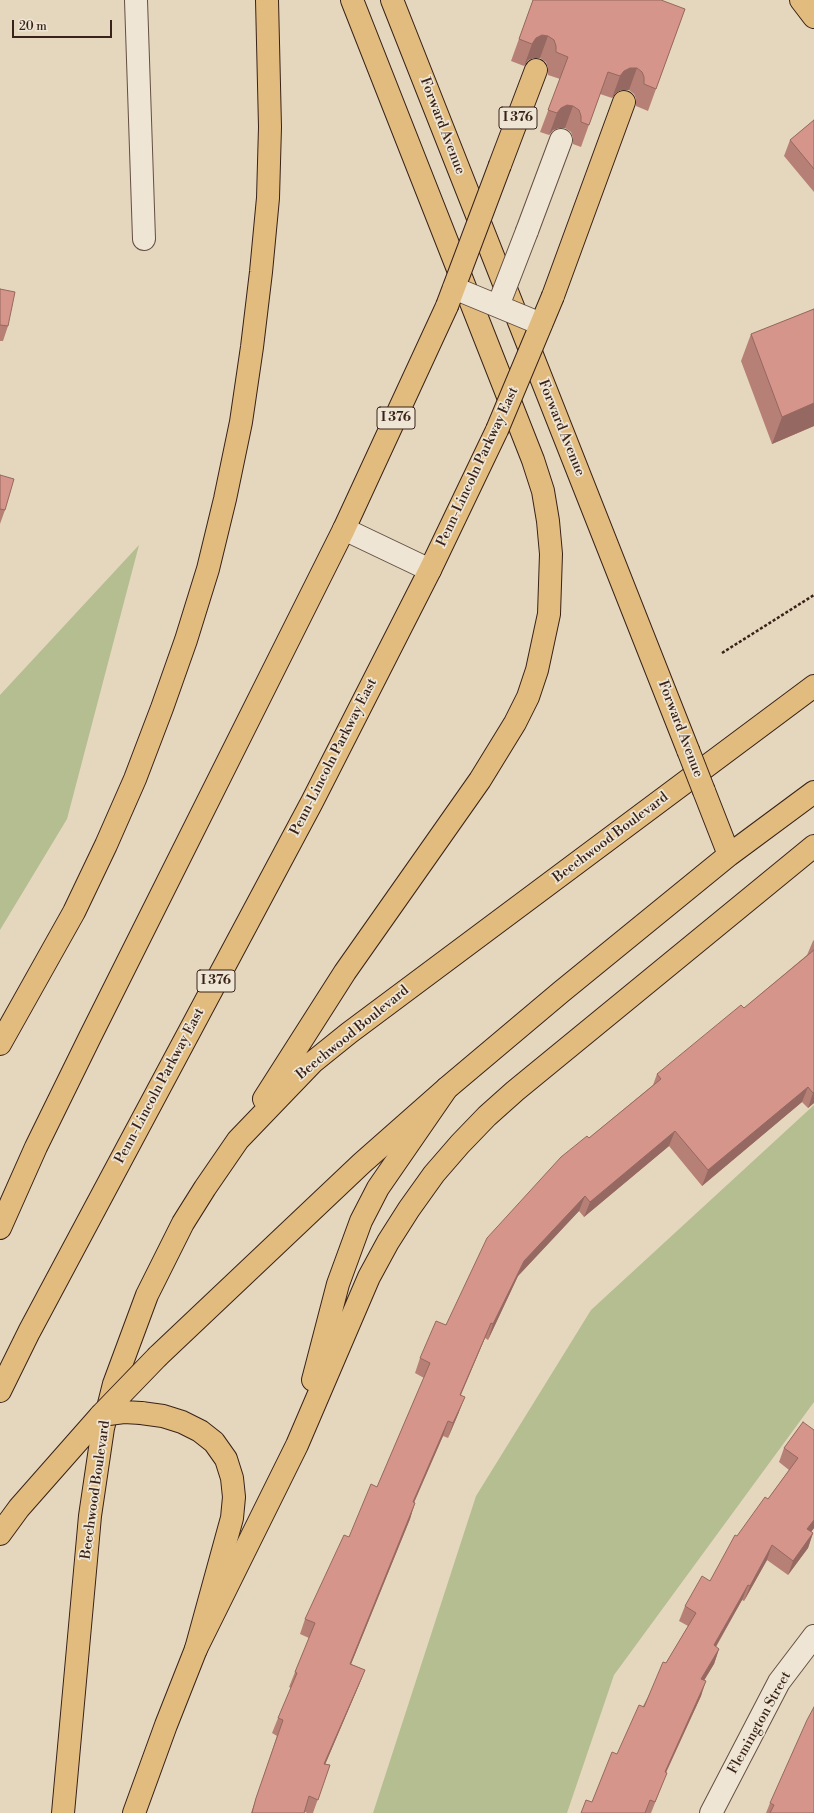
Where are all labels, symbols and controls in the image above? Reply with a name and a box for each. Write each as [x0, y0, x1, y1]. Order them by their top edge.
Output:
scale bar [14, 12, 114, 38]
text: 20 m [19, 19, 47, 34]
street label: Forward Avenue [416, 75, 468, 177]
road number: I 376 [499, 107, 537, 129]
street label: Forward Avenue [534, 377, 588, 479]
street label: Penn-Lincoln Parkway East [434, 385, 522, 549]
road number: I 376 [377, 407, 415, 429]
street label: Penn-Lincoln Parkway East [287, 676, 381, 838]
street label: Forward Avenue [654, 678, 706, 780]
street label: Beechwood Boulevard [550, 789, 672, 887]
road number: I 376 [197, 970, 235, 992]
street label: Beechwood Boulevard [293, 982, 413, 1084]
street label: Penn-Lincoln Parkway East [112, 1005, 208, 1167]
street label: Beechwood Boulevard [78, 1419, 114, 1561]
street label: Flemington Street [725, 1669, 795, 1777]

